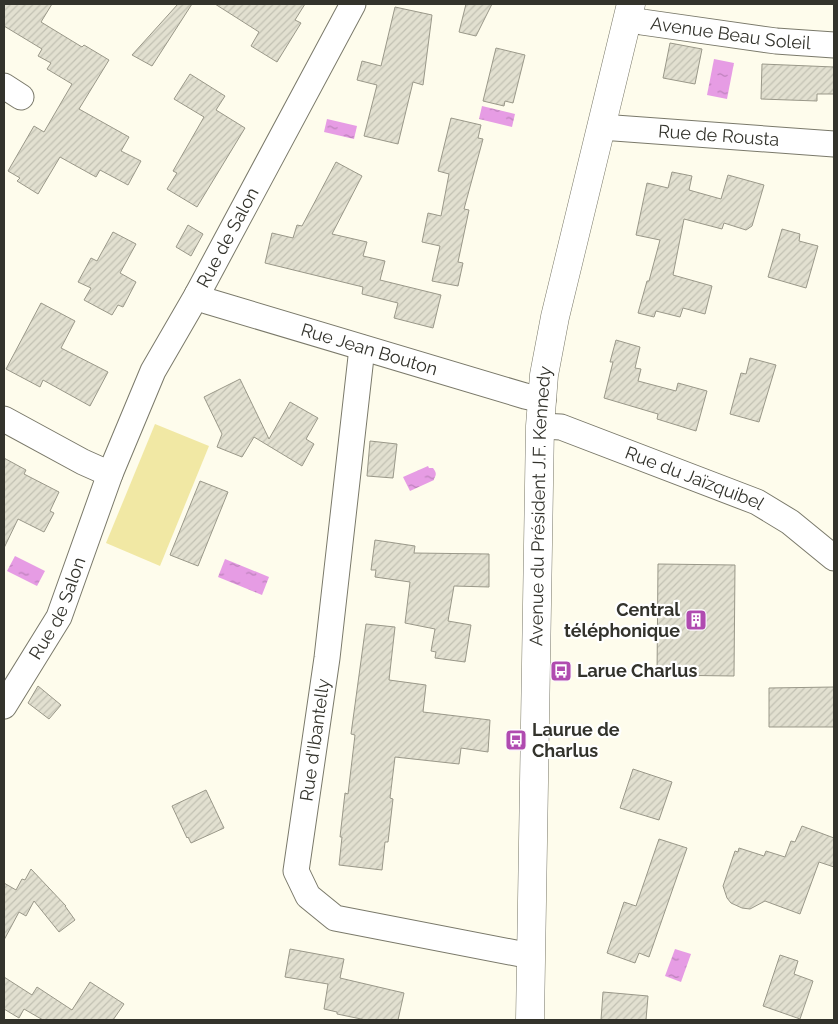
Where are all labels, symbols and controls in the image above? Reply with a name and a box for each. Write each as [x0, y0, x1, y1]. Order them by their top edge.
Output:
street label: Avenue Beau Soleil [649, 12, 812, 53]
street label: Rue de Rousta [657, 120, 780, 150]
street label: Rue de Salon [192, 184, 263, 291]
street label: Rue Jean Bouton [299, 319, 440, 379]
street label: Avenue du Président J.F. Kennedy [525, 364, 556, 646]
street label: Rue du Jaïzquibel [622, 442, 768, 514]
street label: Rue de Salon [24, 554, 89, 663]
place label: Central téléphonique [564, 599, 680, 641]
building icon: Central téléphonique [684, 608, 708, 632]
bus stop icon: Larue Charlus [549, 659, 573, 683]
place label: Larue Charlus [577, 660, 697, 681]
street label: Rue d'Ibantelly [296, 677, 334, 803]
place label: Laurue de Charlus [532, 719, 620, 761]
bus stop icon: Laurue de Charlus [504, 728, 528, 752]

